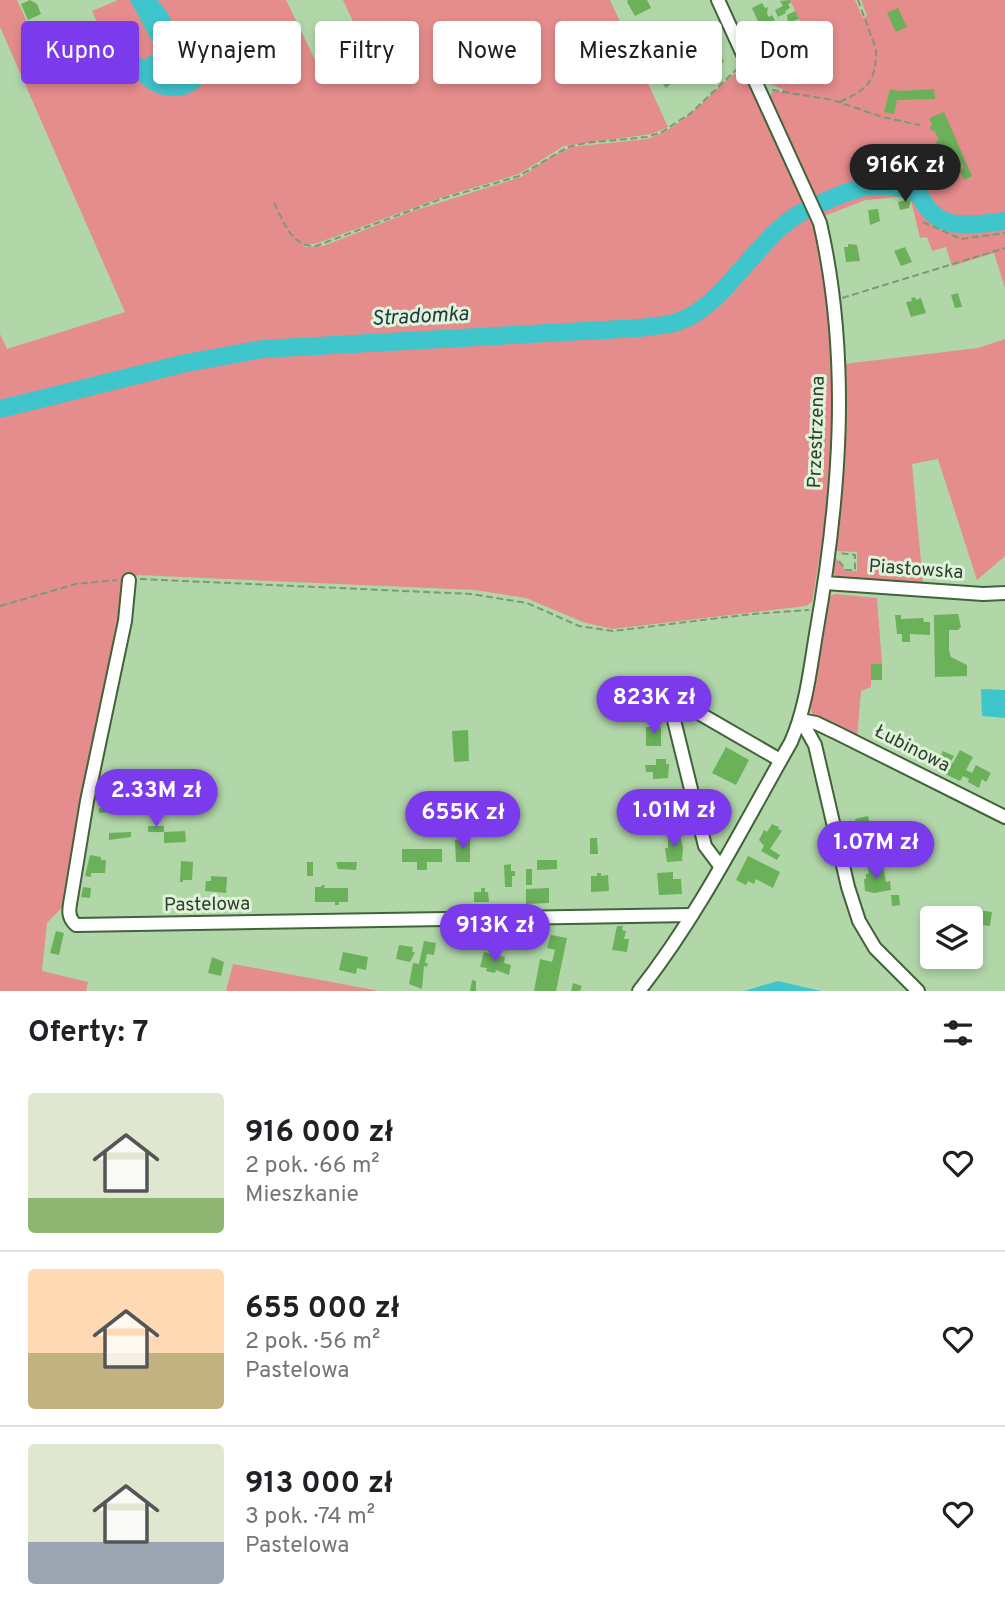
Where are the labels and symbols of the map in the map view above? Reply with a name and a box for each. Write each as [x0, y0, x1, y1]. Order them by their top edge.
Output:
pin: 916K zł [840, 144, 970, 204]
water label: Stradomka [371, 301, 469, 333]
street label: Przestrzenna [803, 375, 831, 489]
street label: Piastowska [868, 555, 964, 585]
pin: 823K zł [589, 676, 719, 736]
street label: Łubinowa [870, 720, 954, 778]
pin: 2.33M zł [84, 770, 228, 829]
pin: 1.01M zł [602, 790, 746, 849]
pin: 655K zł [398, 792, 528, 851]
pin: 1.07M zł [804, 822, 948, 881]
street label: Pastelowa [164, 892, 250, 918]
pin: 913K zł [430, 904, 560, 964]

